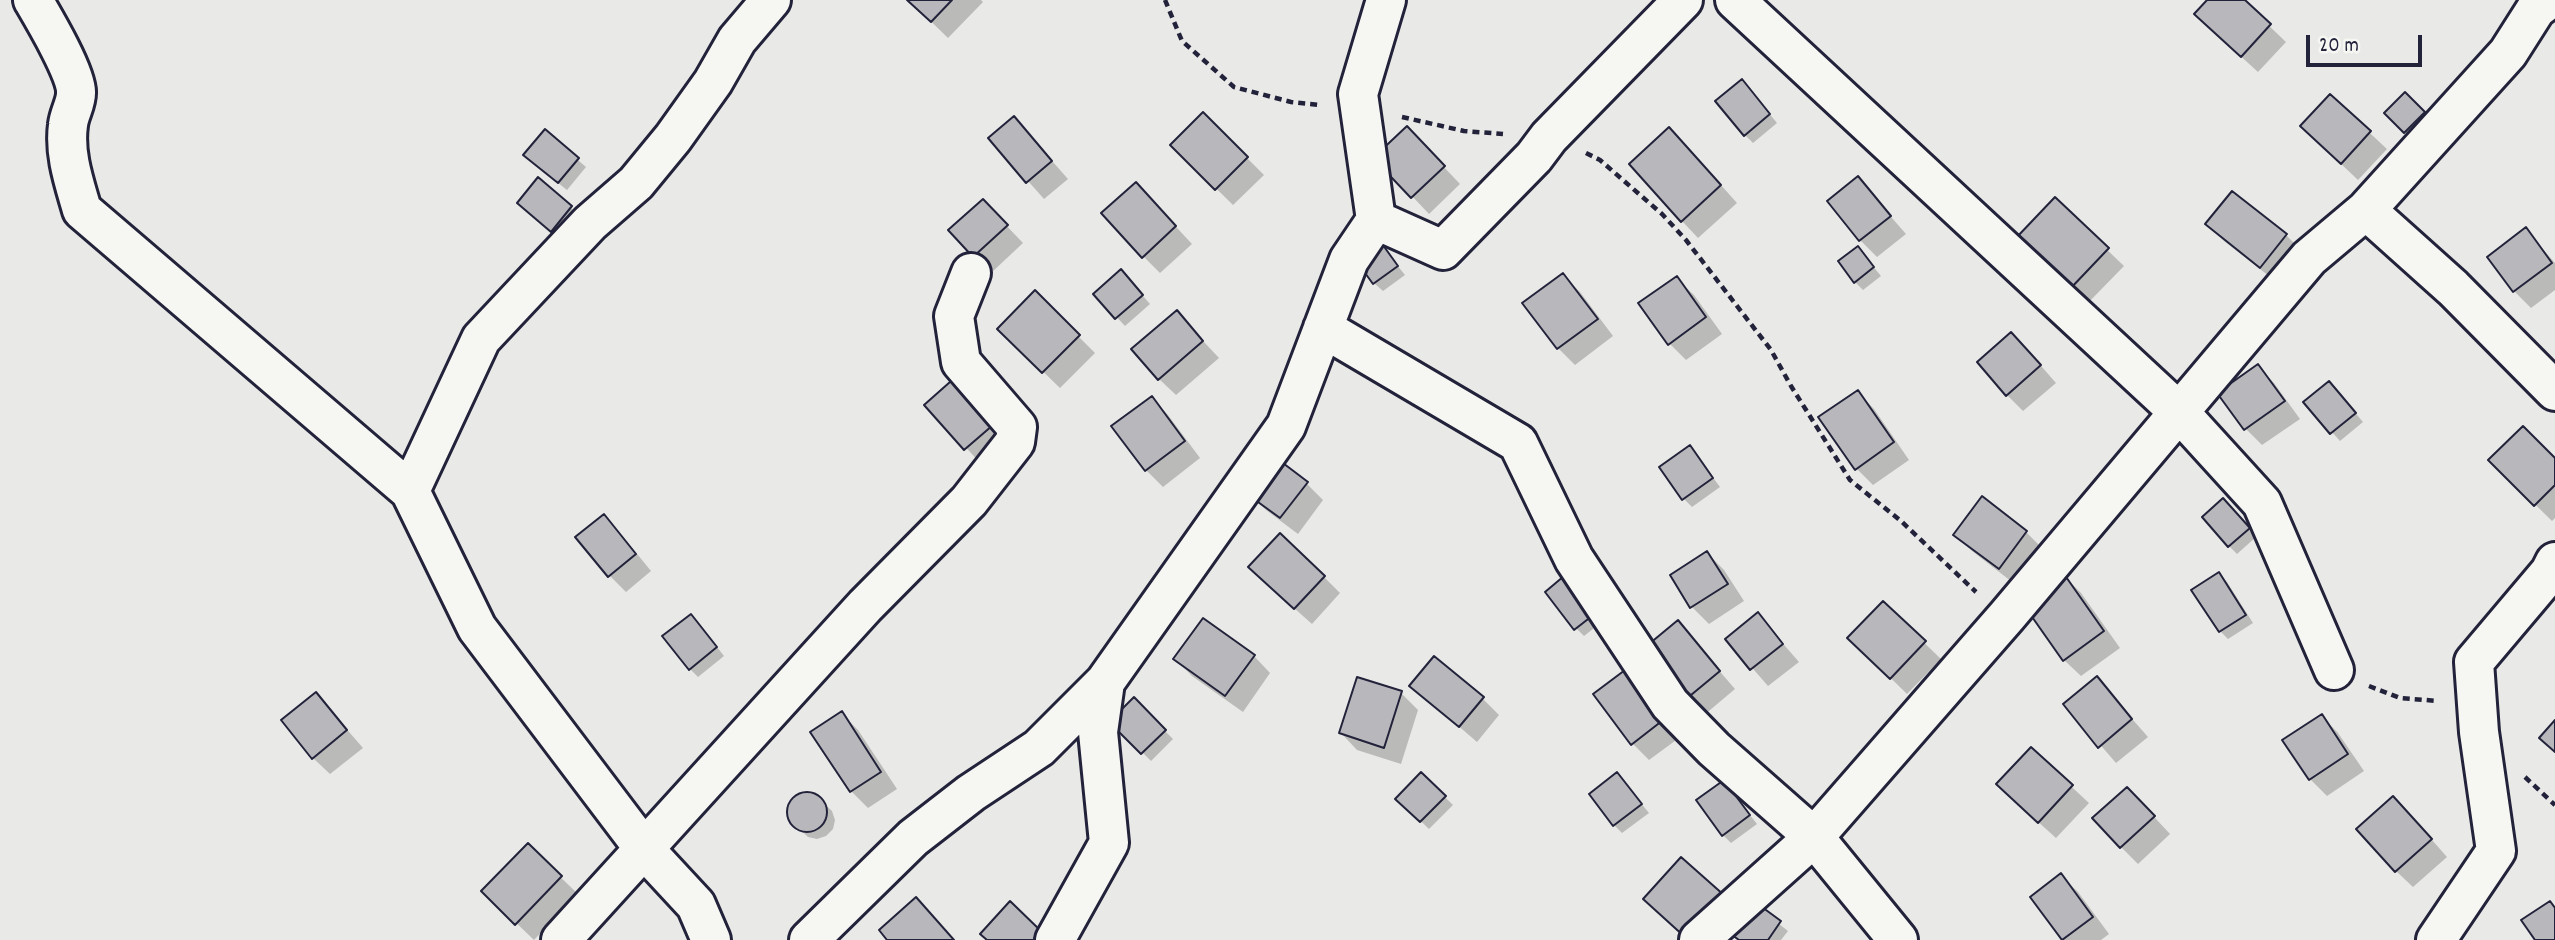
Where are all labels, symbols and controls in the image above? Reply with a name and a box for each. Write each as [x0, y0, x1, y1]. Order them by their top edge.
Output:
scale bar [2310, 21, 2426, 65]
text: 20 m [2319, 32, 2359, 62]

